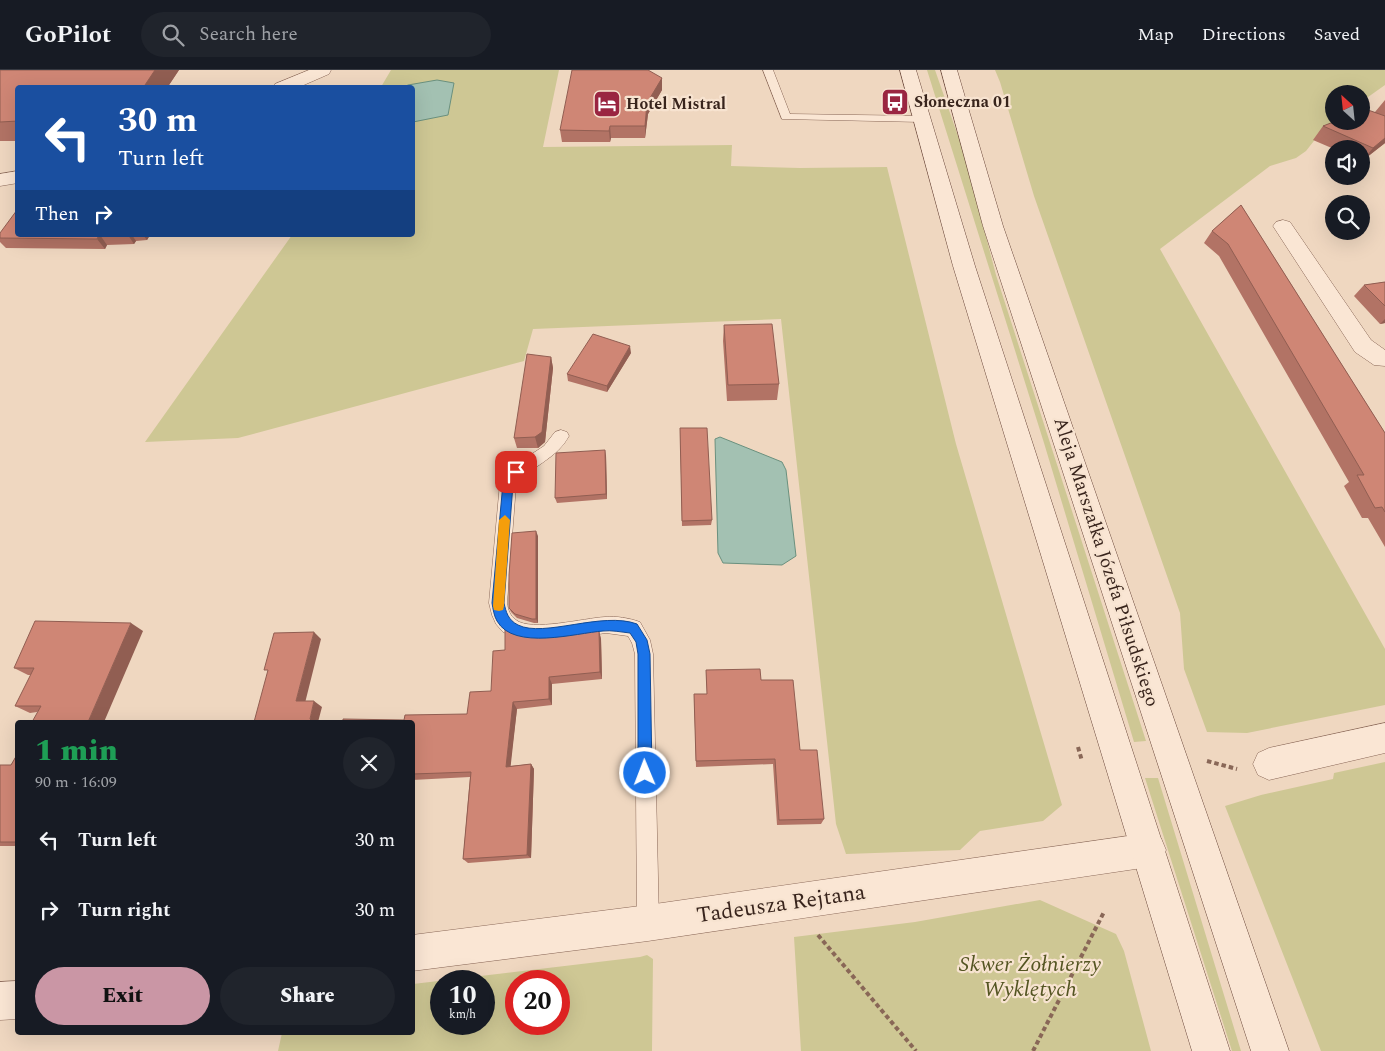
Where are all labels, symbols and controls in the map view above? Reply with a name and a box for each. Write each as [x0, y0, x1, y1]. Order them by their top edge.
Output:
search box [141, 12, 491, 57]
text: GoPilot [25, 17, 111, 53]
text: Search here [199, 20, 298, 49]
icon: search [159, 21, 187, 49]
text: Map [1138, 21, 1174, 48]
text: Directions [1202, 21, 1286, 48]
text: Saved [1314, 21, 1360, 48]
north arrow [1325, 85, 1370, 130]
map controls [1325, 85, 1370, 240]
bus stop icon: Słoneczna 01 [880, 87, 910, 117]
hotel icon: Hotel Mistral [592, 89, 622, 119]
place label: Słoneczna 01 [914, 90, 1011, 114]
place label: Hotel Mistral [626, 92, 726, 116]
text: 30 m [118, 94, 198, 147]
icon: left [35, 105, 100, 170]
button: sound [1325, 140, 1370, 185]
text: Turn left [118, 142, 204, 175]
button: search [1325, 195, 1370, 240]
text: Then [35, 200, 79, 229]
icon: right [89, 200, 117, 228]
street label: Aleja Marszałka Józefa Piłsudskiego [1045, 413, 1167, 711]
pin [495, 451, 537, 493]
icon: arrive [502, 458, 530, 486]
text: 1 min [35, 728, 118, 774]
button: close [343, 737, 395, 789]
position arrow [618, 746, 670, 798]
text: 90 m · 16:09 [35, 770, 117, 794]
icon: left [35, 826, 63, 854]
text: Turn left [78, 826, 157, 855]
text: 30 m [355, 826, 395, 855]
street label: Tadeusza Rejtana [694, 876, 868, 932]
icon: right [35, 896, 63, 924]
text: Turn right [78, 896, 171, 925]
text: 30 m [355, 896, 395, 925]
park label: Skwer Żołnierzy Wyklętych [959, 948, 1101, 1006]
button: Exit [35, 967, 210, 1025]
button: Share [220, 967, 395, 1025]
speed limit sign: 20 [505, 970, 570, 1035]
text: 10 [448, 977, 477, 1015]
text: km/h [449, 1005, 476, 1024]

